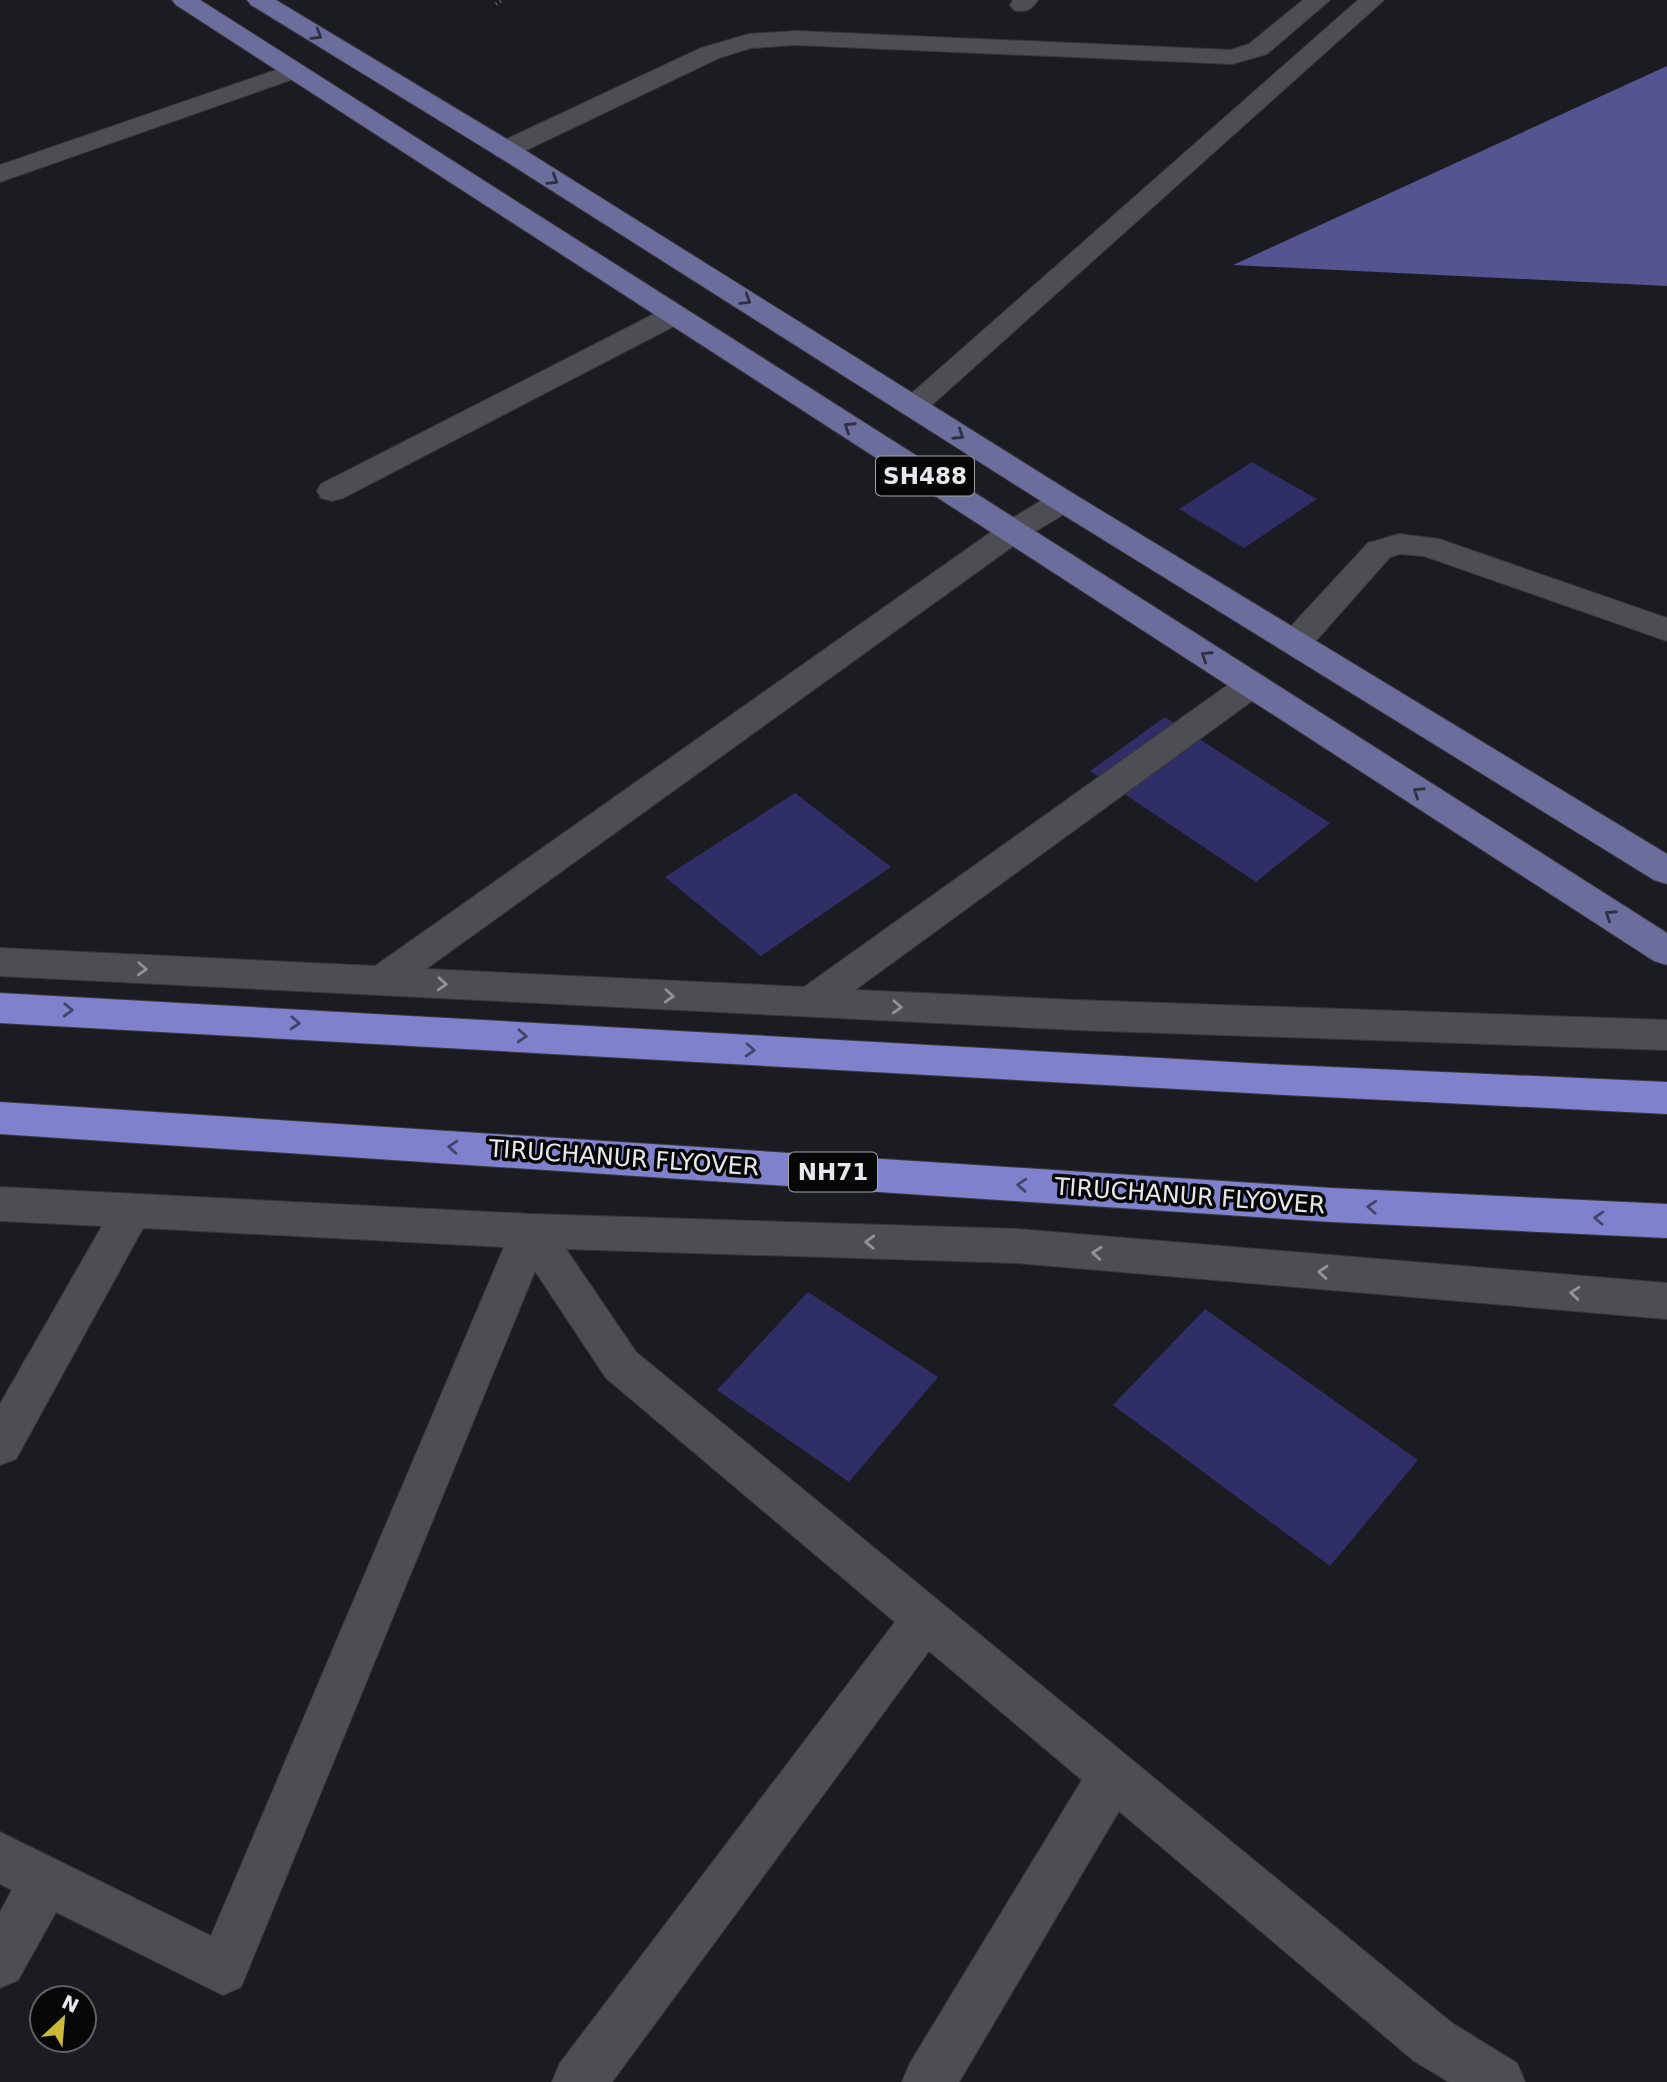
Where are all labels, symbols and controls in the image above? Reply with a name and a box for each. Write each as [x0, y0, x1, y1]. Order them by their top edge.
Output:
one-way arrow [310, 27, 323, 40]
one-way arrow [546, 171, 559, 184]
one-way arrow [738, 292, 751, 305]
one-way arrow [844, 423, 857, 436]
one-way arrow [952, 426, 965, 439]
road number: SH488 [876, 456, 974, 496]
one-way arrow [1200, 651, 1213, 664]
one-way arrow [1413, 788, 1426, 800]
one-way arrow [1604, 910, 1617, 923]
one-way arrow [136, 962, 147, 977]
one-way arrow [437, 977, 448, 992]
one-way arrow [664, 989, 675, 1004]
one-way arrow [891, 1000, 902, 1015]
one-way arrow [63, 1003, 74, 1018]
one-way arrow [290, 1016, 301, 1031]
one-way arrow [517, 1029, 528, 1044]
one-way arrow [744, 1042, 755, 1057]
street label: TIRUCHANUR FLYOVER [487, 1135, 760, 1181]
one-way arrow [447, 1140, 458, 1155]
road number: NH71 [789, 1152, 877, 1191]
street label: TIRUCHANUR FLYOVER [1053, 1173, 1326, 1219]
one-way arrow [1017, 1177, 1028, 1192]
one-way arrow [1366, 1200, 1377, 1215]
one-way arrow [1593, 1210, 1604, 1225]
one-way arrow [864, 1234, 875, 1249]
one-way arrow [1091, 1246, 1102, 1261]
one-way arrow [1318, 1265, 1329, 1280]
one-way arrow [1569, 1286, 1580, 1301]
north arrow [28, 1984, 98, 2054]
text: N [58, 1990, 82, 2017]

